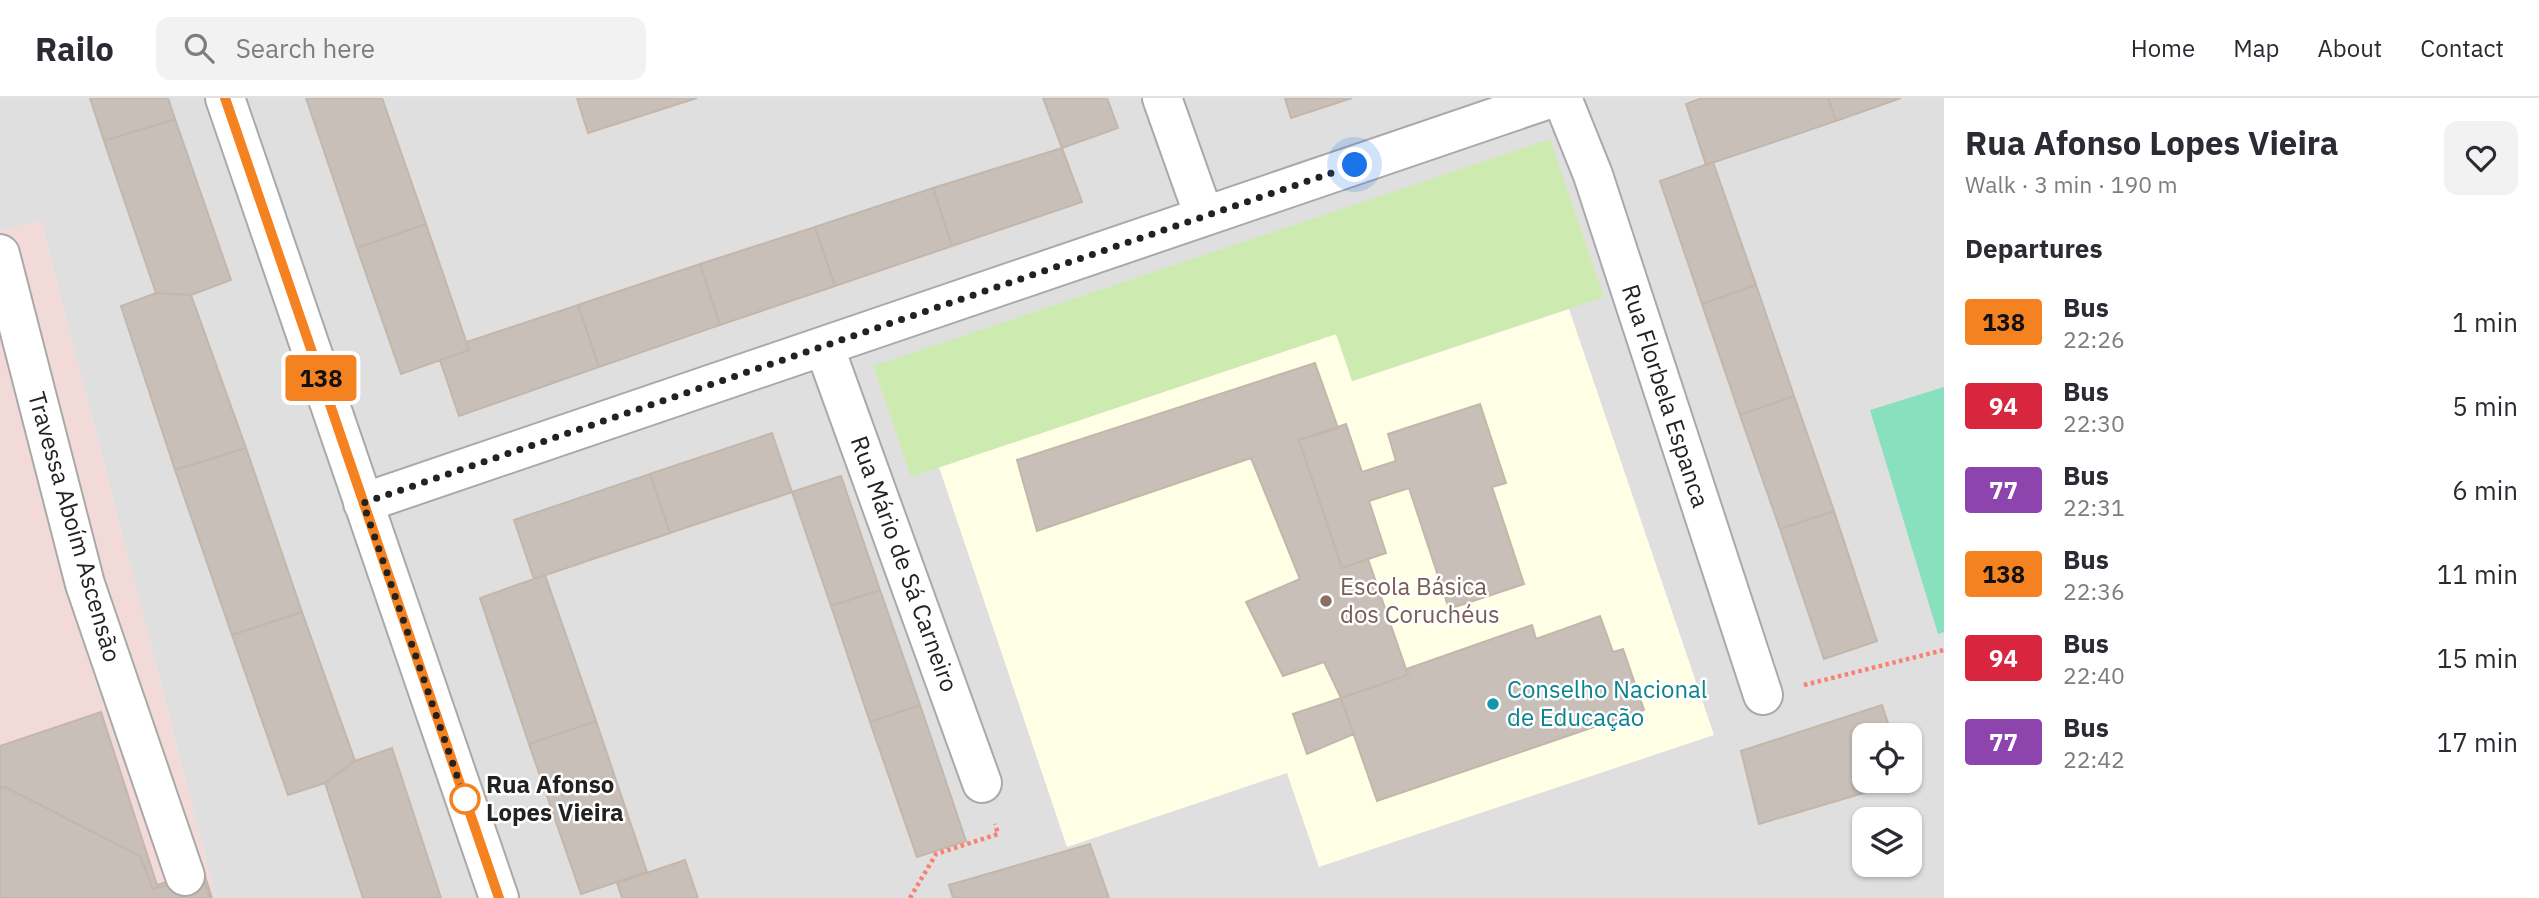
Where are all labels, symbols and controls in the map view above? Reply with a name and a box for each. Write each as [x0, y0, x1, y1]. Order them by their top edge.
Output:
search box [156, 17, 646, 80]
text: Railo [35, 27, 114, 70]
icon: search [180, 29, 218, 67]
text: Search here [236, 31, 375, 65]
text: Home [2131, 32, 2195, 64]
text: Map [2233, 32, 2279, 64]
text: About [2317, 32, 2382, 64]
text: Contact [2420, 32, 2504, 64]
text: Rua Afonso Lopes Vieira [1965, 121, 2339, 164]
button: heart [2444, 121, 2518, 195]
your location [1337, 147, 1372, 182]
text: Walk · 3 min · 190 m [1965, 169, 2178, 199]
text: Departures [1965, 231, 2103, 265]
street label: Rua Florbela Espanca [1615, 280, 1717, 511]
text: Bus [2063, 290, 2109, 324]
text: 1 min [2452, 305, 2518, 339]
text: 138 [1982, 306, 2025, 338]
text: 22:26 [2063, 324, 2125, 354]
line badge: 138 [281, 355, 361, 401]
text: 138 [299, 362, 343, 394]
text: Bus [2063, 374, 2109, 408]
street label: Travessa Aboím Ascensão [21, 388, 129, 666]
text: 5 min [2452, 389, 2518, 423]
text: 94 [1989, 390, 2018, 422]
text: 22:30 [2063, 408, 2125, 438]
street label: Rua Mário de Sá Carneiro [844, 431, 966, 696]
text: Bus [2063, 458, 2109, 492]
text: 6 min [2452, 473, 2518, 507]
text: 77 [1989, 474, 2018, 506]
text: 22:31 [2063, 492, 2125, 522]
text: Bus [2063, 542, 2109, 576]
text: 11 min [2437, 557, 2518, 591]
text: 138 [1982, 558, 2025, 590]
place label: Escola Básica dos Coruchéus [1340, 570, 1500, 630]
text: 22:36 [2063, 576, 2125, 606]
marker: Escola Básica dos Coruchéus [1318, 593, 1334, 609]
text: Bus [2063, 626, 2109, 660]
text: 15 min [2437, 641, 2518, 675]
text: 94 [1989, 642, 2018, 674]
text: 22:40 [2063, 660, 2125, 690]
place label: Conselho Nacional de Educação [1507, 673, 1707, 733]
marker: Conselho Nacional de Educação [1485, 696, 1501, 712]
text: Bus [2063, 710, 2109, 744]
map controls [1852, 723, 1922, 877]
button: locate [1852, 723, 1922, 793]
text: 17 min [2437, 725, 2518, 759]
text: 77 [1989, 726, 2018, 758]
text: 22:42 [2063, 744, 2125, 774]
place label: Rua Afonso Lopes Vieira [486, 768, 624, 828]
marker: Rua Afonso Lopes Vieira [450, 784, 480, 814]
button: layers [1852, 807, 1922, 877]

